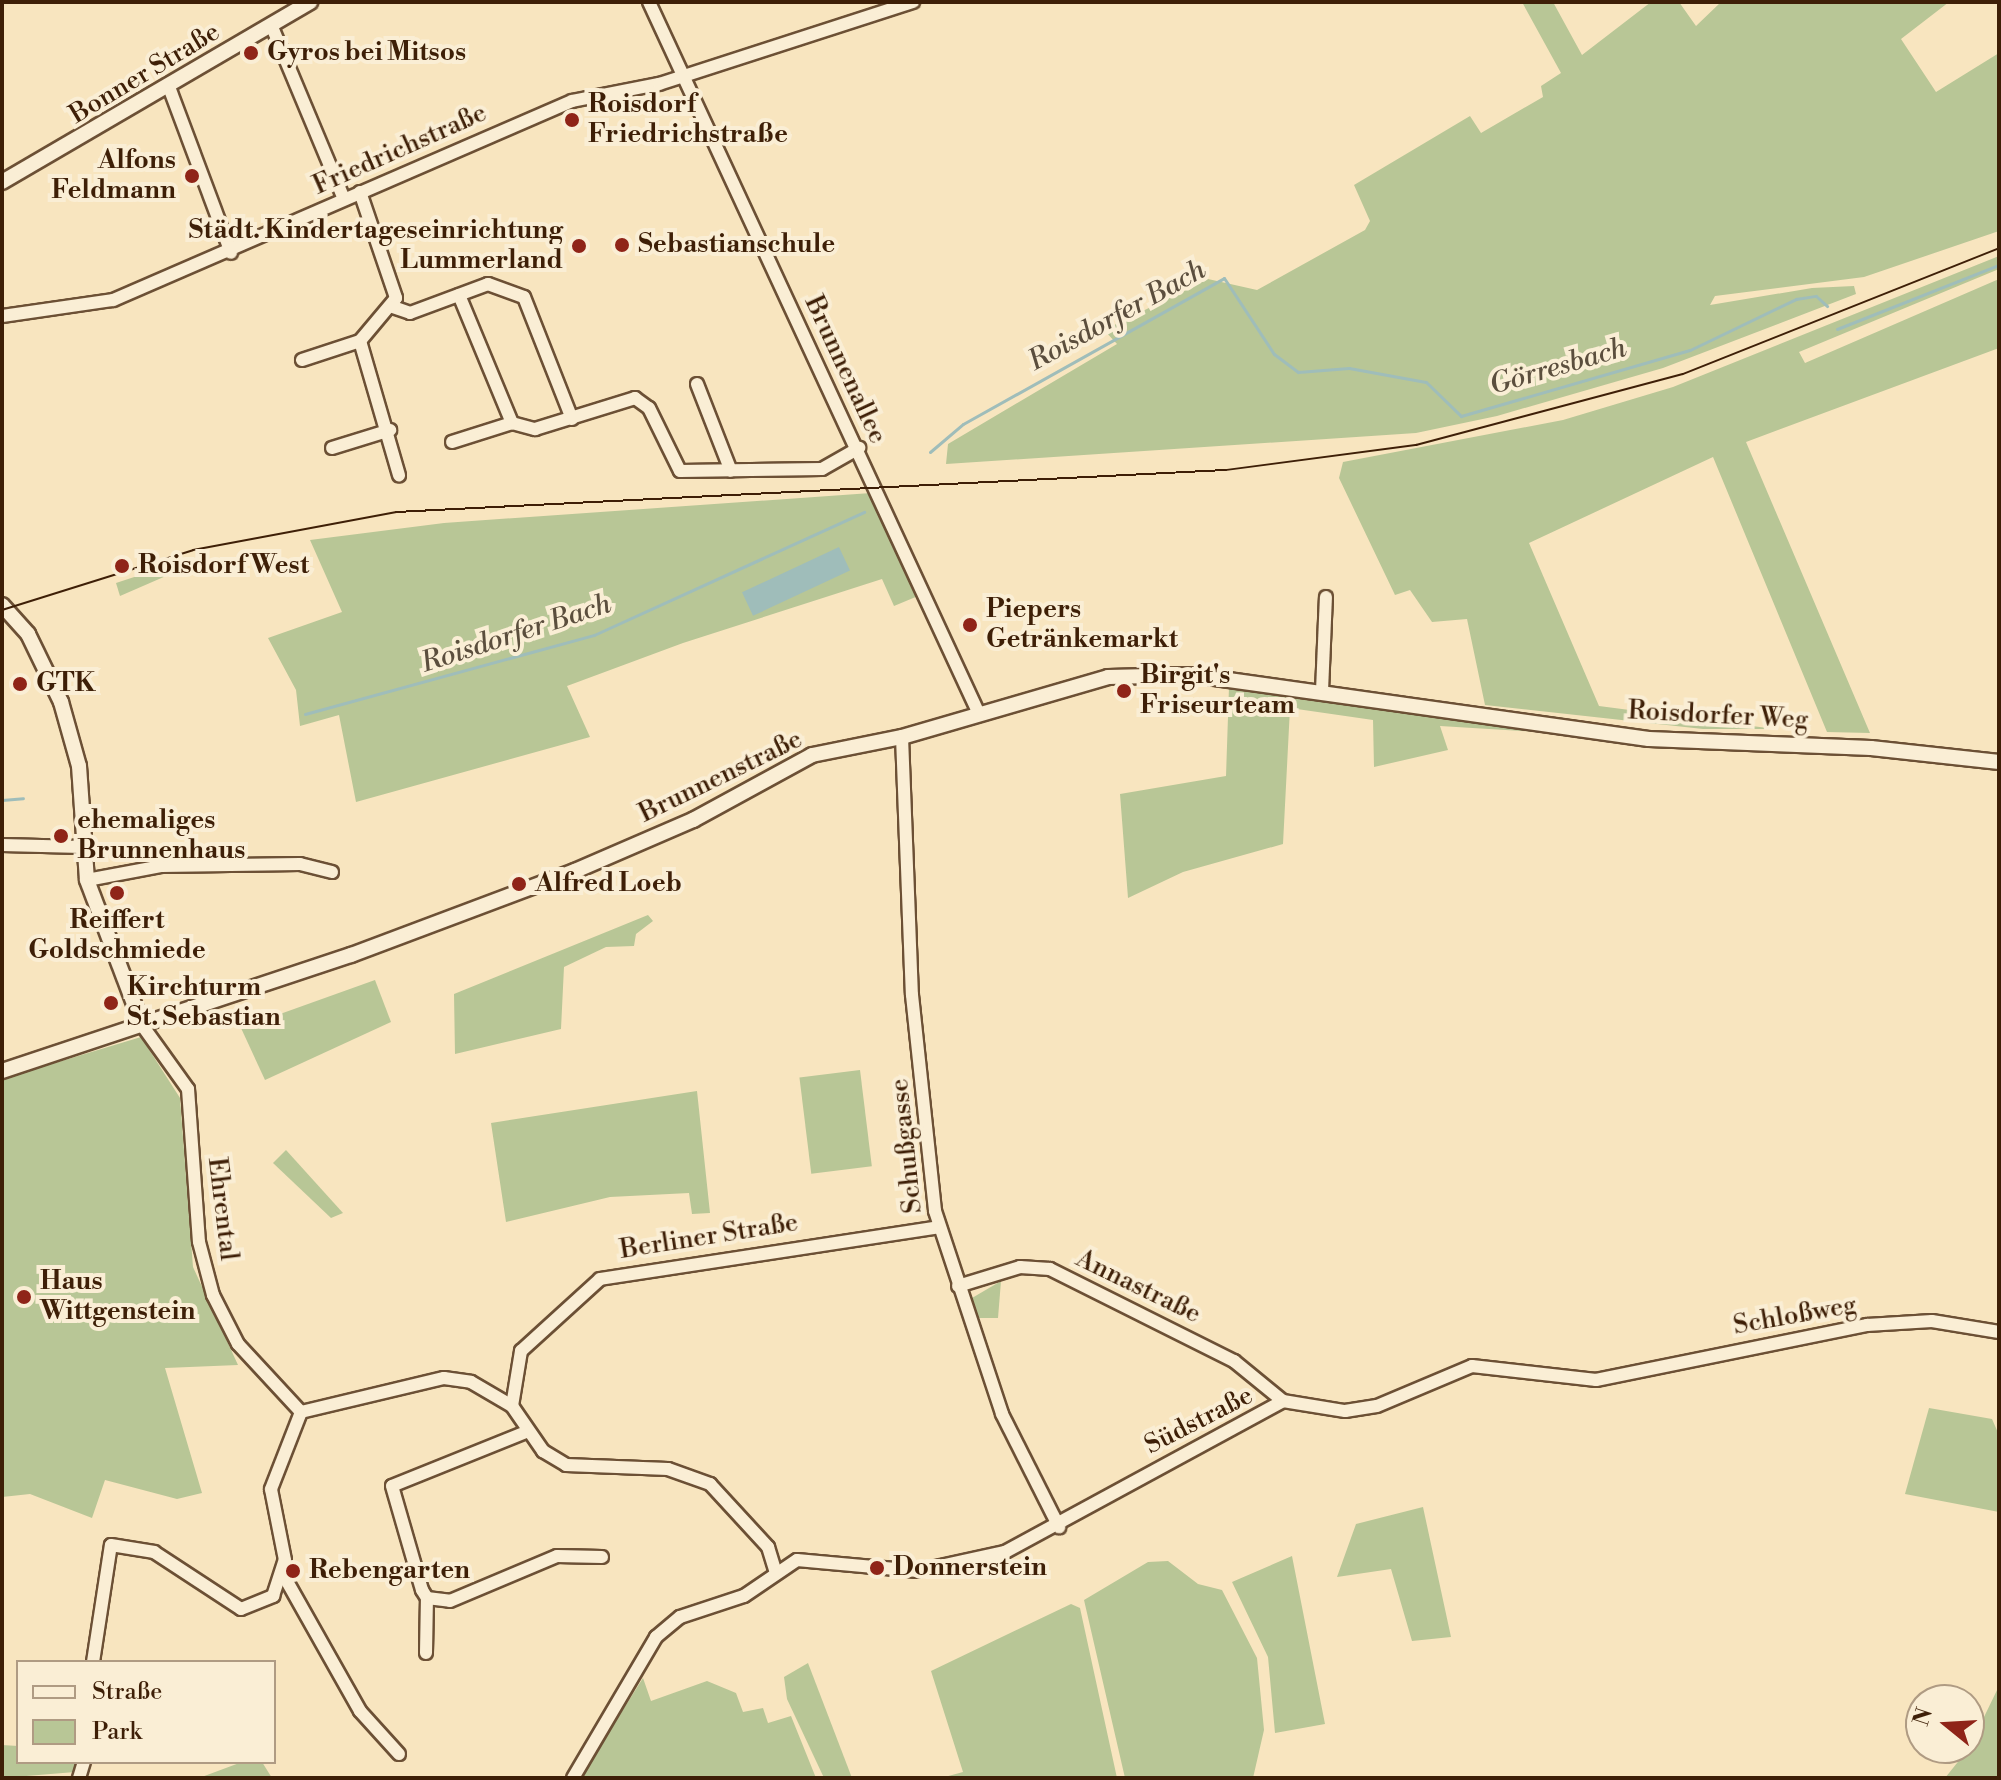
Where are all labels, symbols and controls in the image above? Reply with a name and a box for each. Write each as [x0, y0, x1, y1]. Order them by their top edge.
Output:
street label: Bonner Straße [64, 17, 226, 131]
place label: Gyros bei Mitsos [267, 37, 466, 69]
marker: Gyros bei Mitsos [242, 44, 260, 62]
place label: Roisdorf Friedrichstraße [588, 89, 788, 150]
street label: Friedrichstraße [308, 98, 492, 202]
marker: Roisdorf Friedrichstraße [563, 111, 581, 129]
place label: Alfons Feldmann [51, 145, 176, 206]
marker: Alfons Feldmann [183, 167, 201, 185]
place label: Städt. Kindertageseinrichtung Lummerland [188, 215, 563, 276]
place label: Sebastianschule [638, 229, 835, 261]
marker: Sebastianschule [613, 236, 631, 254]
marker: Städt. Kindertageseinrichtung Lummerland [570, 237, 588, 255]
water label: Roisdorfer Bach [1022, 253, 1212, 379]
street label: Brunnenallee [797, 291, 893, 449]
water label: Görresbach [1486, 331, 1630, 403]
place label: Roisdorf West [138, 550, 309, 582]
marker: Roisdorf West [113, 557, 131, 575]
water label: Roisdorfer Bach [417, 587, 615, 681]
place label: Piepers Getränkemarkt [986, 594, 1178, 656]
marker: Piepers Getränkemarkt [961, 616, 979, 634]
place label: Birgit's Friseurteam [1140, 660, 1295, 722]
place label: GTK [36, 668, 96, 700]
marker: GTK [11, 675, 29, 693]
marker: Birgit's Friseurteam [1115, 682, 1133, 700]
street label: Roisdorfer Weg [1627, 696, 1809, 736]
street label: Brunnenstraße [634, 724, 808, 830]
place label: ehemaliges Brunnenhaus [77, 805, 245, 866]
marker: ehemaliges Brunnenhaus [52, 827, 70, 845]
place label: Alfred Loeb [535, 868, 682, 900]
marker: Alfred Loeb [510, 875, 528, 893]
marker: Reiffert Goldschmiede [108, 884, 126, 902]
place label: Reiffert Goldschmiede [28, 905, 206, 966]
place label: Kirchturm St. Sebastian [127, 972, 281, 1034]
marker: Kirchturm St. Sebastian [102, 994, 120, 1012]
street label: Schußgasse [884, 1077, 930, 1215]
street label: Ehrental [200, 1156, 244, 1262]
street label: Berliner Straße [618, 1208, 800, 1266]
street label: Annastraße [1071, 1243, 1205, 1331]
place label: Haus Wittgenstein [40, 1266, 196, 1328]
marker: Haus Wittgenstein [15, 1288, 33, 1306]
street label: Schloßweg [1731, 1290, 1859, 1342]
street label: Südstraße [1140, 1380, 1258, 1462]
place label: Donnerstein [893, 1552, 1047, 1584]
place label: Rebengarten [309, 1555, 470, 1587]
marker: Donnerstein [868, 1559, 886, 1577]
marker: Rebengarten [284, 1562, 302, 1580]
legend [16, 1660, 276, 1764]
text: Straße [92, 1677, 162, 1707]
north arrow [1905, 1684, 1985, 1764]
text: N [1908, 1705, 1939, 1729]
text: Park [92, 1717, 142, 1747]

